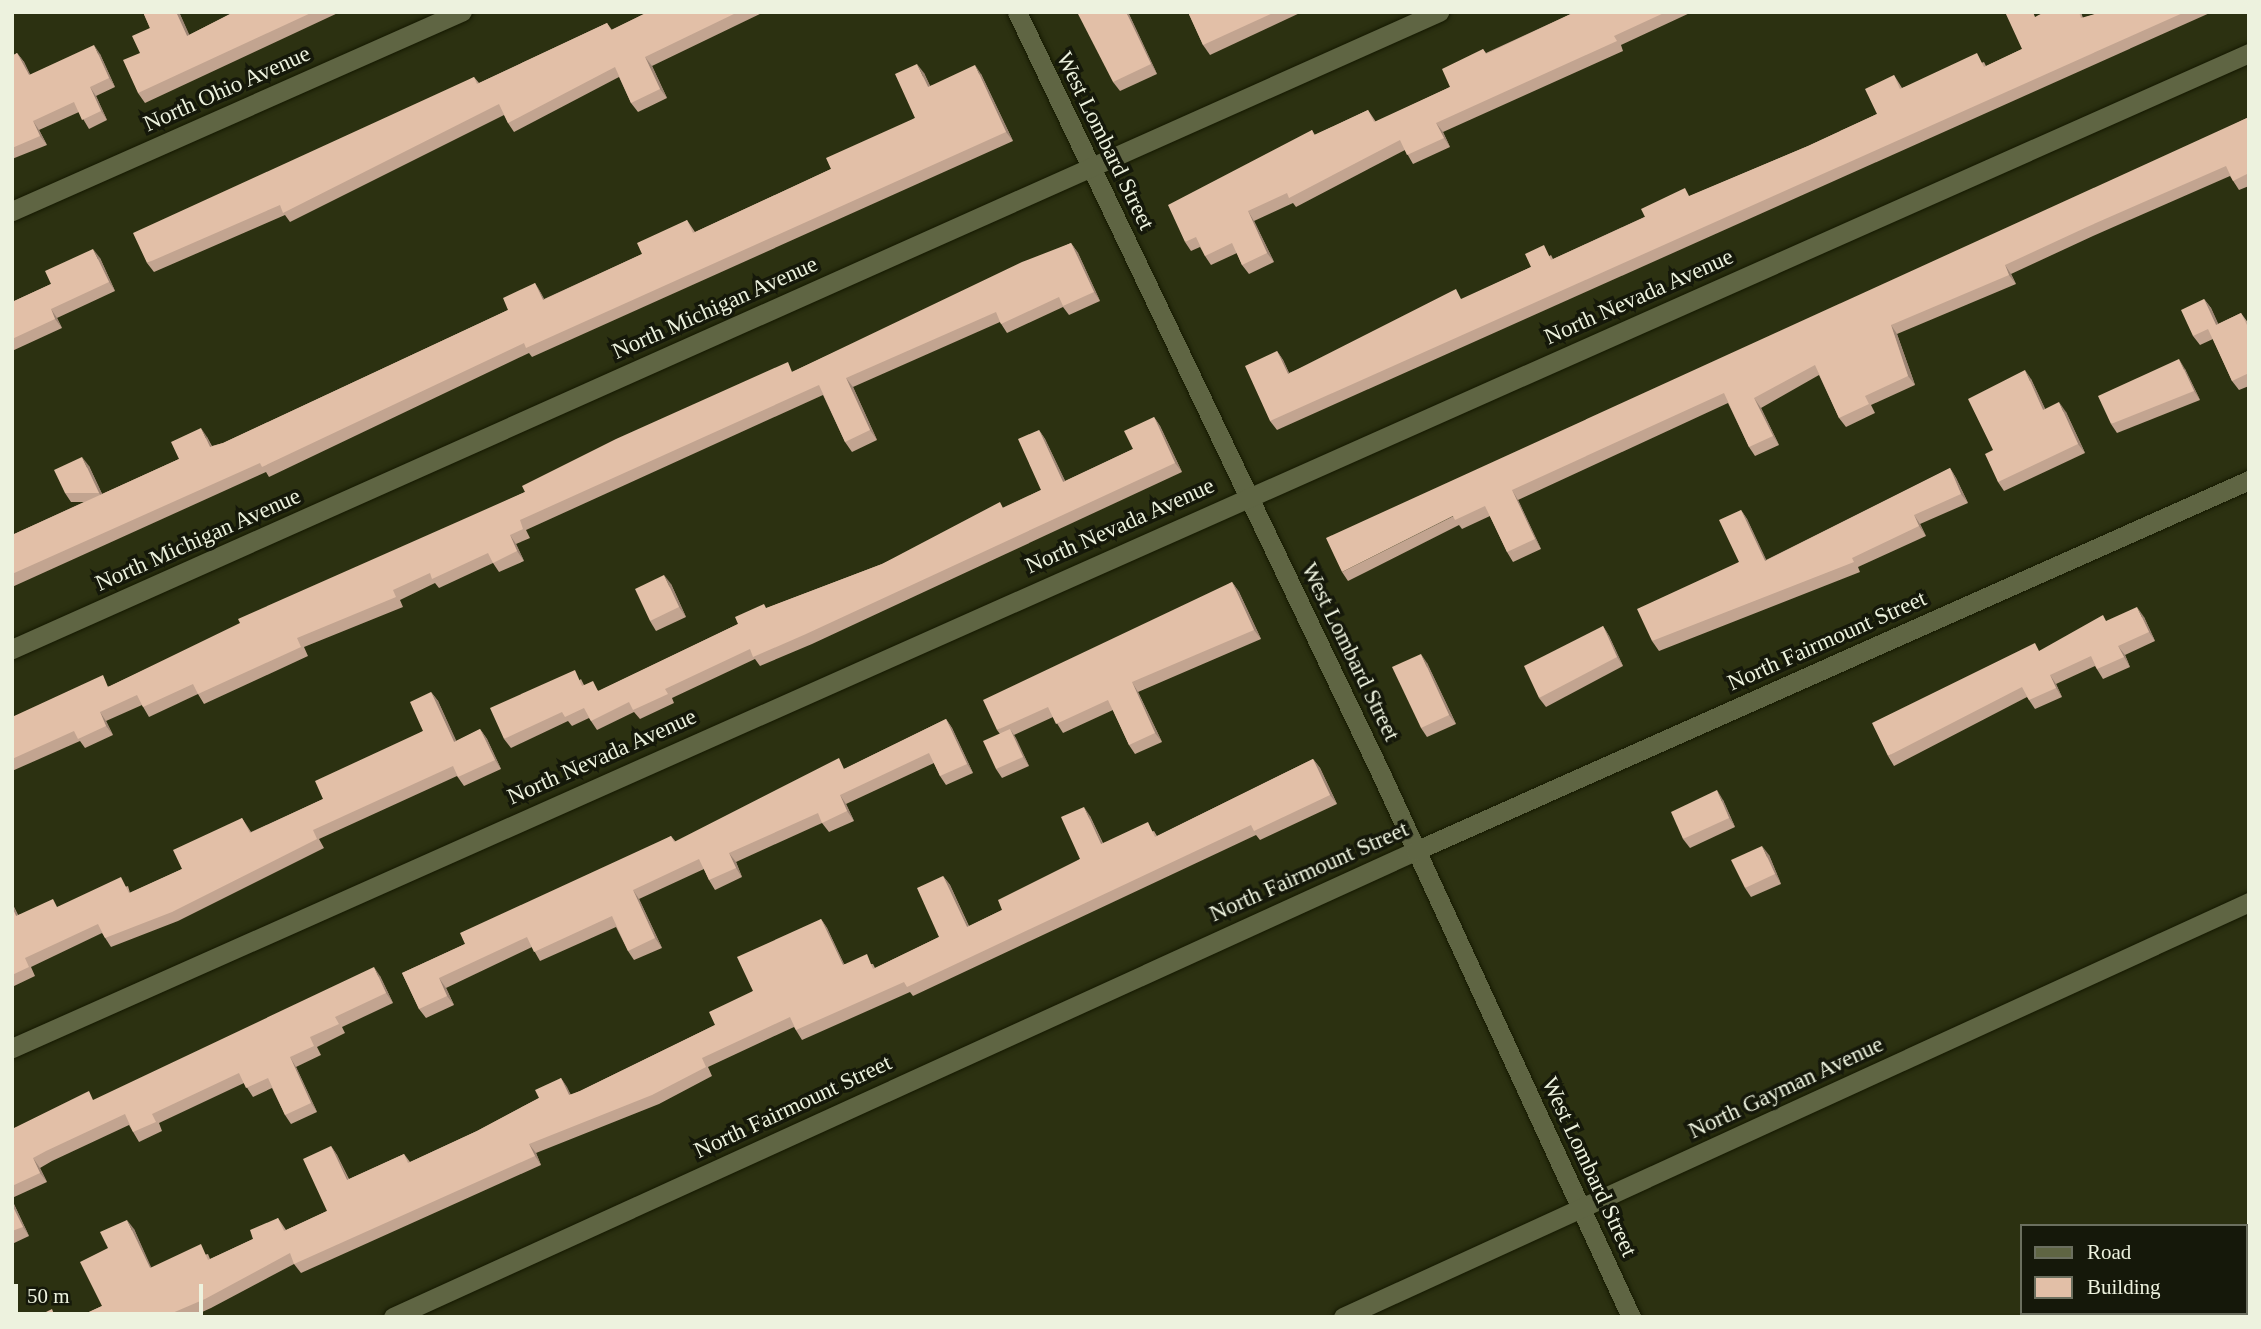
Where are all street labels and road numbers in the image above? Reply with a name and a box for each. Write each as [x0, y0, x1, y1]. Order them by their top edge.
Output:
street label: North Ohio Avenue [139, 40, 315, 138]
street label: West Lombard Street [1050, 47, 1160, 235]
street label: North Nevada Avenue [1540, 243, 1738, 351]
street label: North Michigan Avenue [607, 250, 823, 366]
street label: North Nevada Avenue [1021, 472, 1219, 580]
street label: North Michigan Avenue [90, 482, 306, 598]
street label: West Lombard Street [1295, 558, 1405, 746]
street label: North Fairmount Street [1723, 585, 1931, 697]
street label: North Nevada Avenue [503, 703, 701, 811]
street label: North Fairmount Street [1205, 816, 1413, 928]
street label: North Gayman Avenue [1684, 1031, 1888, 1145]
street label: North Fairmount Street [690, 1049, 896, 1165]
street label: West Lombard Street [1535, 1073, 1643, 1261]

